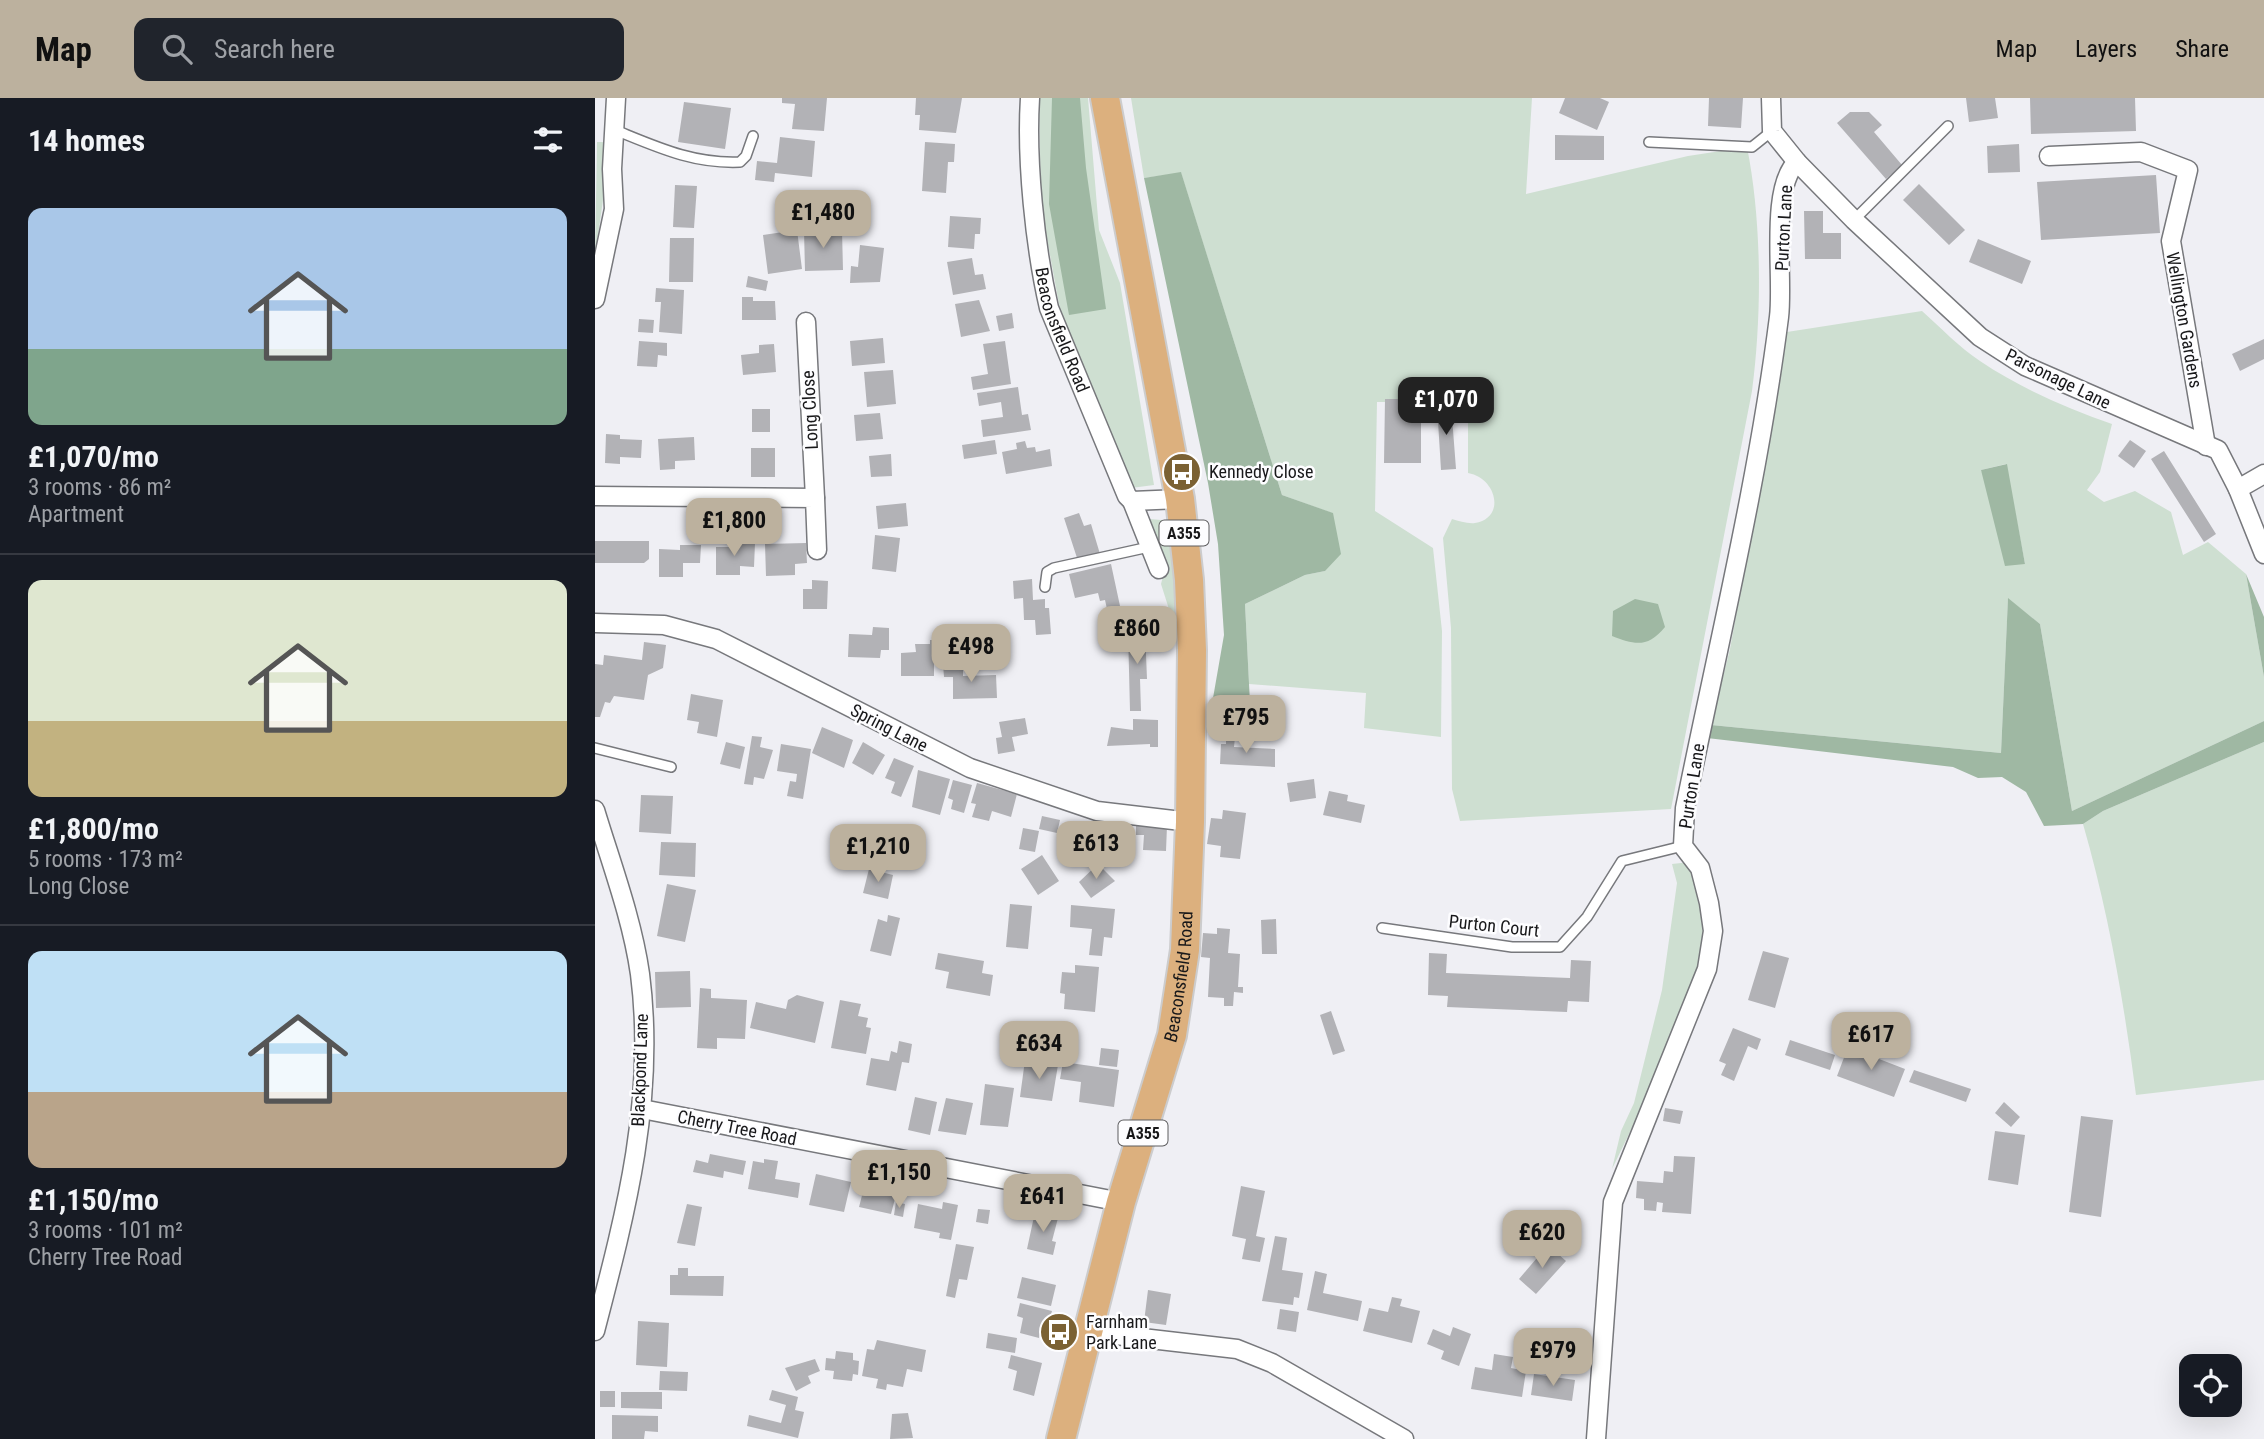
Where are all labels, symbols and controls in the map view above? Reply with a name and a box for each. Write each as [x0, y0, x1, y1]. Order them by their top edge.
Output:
search box [134, 18, 624, 81]
text: Map [35, 30, 92, 69]
icon: search [158, 30, 196, 68]
text: Search here [214, 34, 335, 64]
text: Map [1996, 35, 2037, 63]
text: Layers [2075, 35, 2137, 63]
text: Share [2175, 35, 2229, 63]
icon: filters [529, 121, 567, 159]
text: 14 homes [28, 123, 145, 158]
street label: Purton Lane [1771, 184, 1796, 271]
pin: £1,480 [766, 190, 880, 250]
text: £1,480 [791, 199, 855, 226]
street label: Wellington Gardens [2162, 250, 2207, 390]
icon: home [235, 253, 361, 379]
street label: Beaconsfield Road [1031, 266, 1094, 395]
street label: Parsonage Lane [2002, 344, 2114, 413]
street label: Long Close [797, 370, 822, 450]
pin: £1,070 [1389, 378, 1503, 437]
text: £1,070 [1414, 386, 1478, 413]
text: £1,070/mo [28, 439, 159, 474]
bus stop icon: Kennedy Close [1161, 451, 1203, 493]
place label: Kennedy Close [1209, 461, 1313, 482]
text: 3 rooms · 86 m² [28, 474, 171, 501]
pin: £1,800 [677, 498, 791, 558]
text: Apartment [28, 501, 124, 528]
text: £1,800 [702, 507, 766, 534]
road number: A355 [1159, 520, 1209, 546]
pin: £860 [1096, 606, 1178, 666]
text: £860 [1114, 615, 1160, 642]
pin: £498 [930, 624, 1012, 684]
icon: home [235, 625, 361, 751]
text: £498 [948, 633, 994, 660]
pin: £795 [1205, 696, 1287, 755]
street label: Spring Lane [847, 699, 931, 756]
text: £795 [1223, 704, 1269, 731]
street label: Purton Lane [1674, 742, 1709, 830]
text: £1,800/mo [28, 811, 159, 846]
pin: £613 [1055, 822, 1137, 881]
pin: £1,210 [821, 824, 935, 884]
text: £613 [1073, 830, 1119, 857]
text: £1,210 [846, 833, 910, 860]
text: 5 rooms · 173 m² [28, 846, 183, 873]
text: Long Close [28, 873, 129, 900]
street label: Purton Court [1448, 910, 1540, 941]
street label: Beaconsfield Road [1159, 911, 1197, 1045]
icon: home [235, 996, 361, 1122]
pin: £617 [1830, 1012, 1912, 1072]
street label: Blackpond Lane [627, 1013, 652, 1127]
pin: £634 [998, 1021, 1080, 1081]
text: £617 [1848, 1021, 1894, 1048]
text: £634 [1016, 1030, 1062, 1057]
street label: Cherry Tree Road [676, 1106, 798, 1149]
road number: A355 [1119, 1121, 1167, 1146]
pin: £1,150 [842, 1150, 956, 1210]
text: £1,150 [867, 1159, 931, 1186]
pin: £641 [1002, 1174, 1084, 1234]
text: £1,150/mo [28, 1182, 159, 1217]
text: £641 [1020, 1183, 1066, 1210]
pin: £620 [1501, 1210, 1583, 1270]
text: 3 rooms · 101 m² [28, 1217, 183, 1244]
text: £620 [1519, 1219, 1565, 1246]
text: Cherry Tree Road [28, 1244, 183, 1271]
bus stop icon: Farnham Park Lane [1038, 1311, 1080, 1353]
place label: Farnham Park Lane [1086, 1311, 1157, 1353]
pin: £979 [1512, 1328, 1594, 1388]
text: £979 [1530, 1337, 1576, 1364]
map controls [2179, 1354, 2242, 1417]
button: locate [2179, 1354, 2242, 1417]

